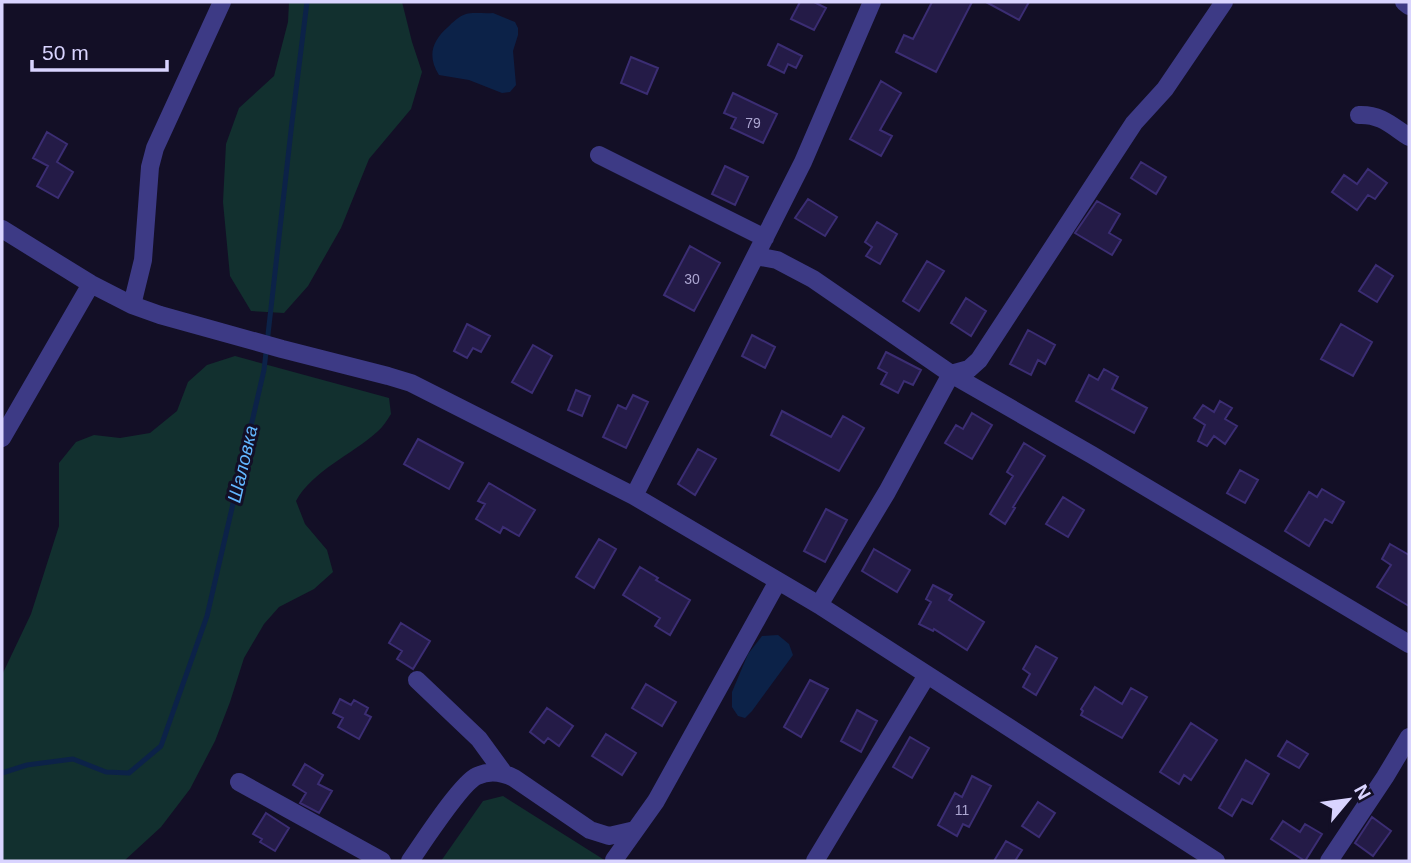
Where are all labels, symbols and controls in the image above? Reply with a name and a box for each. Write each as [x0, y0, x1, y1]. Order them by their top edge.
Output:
scale bar [32, 28, 166, 72]
text: 50 m [42, 41, 89, 64]
house number: 79 [745, 115, 761, 131]
house number: 30 [684, 271, 700, 287]
water label: Шаловка [223, 423, 262, 505]
north arrow [1313, 765, 1383, 835]
text: N [1350, 781, 1375, 803]
house number: 11 [955, 802, 969, 818]

